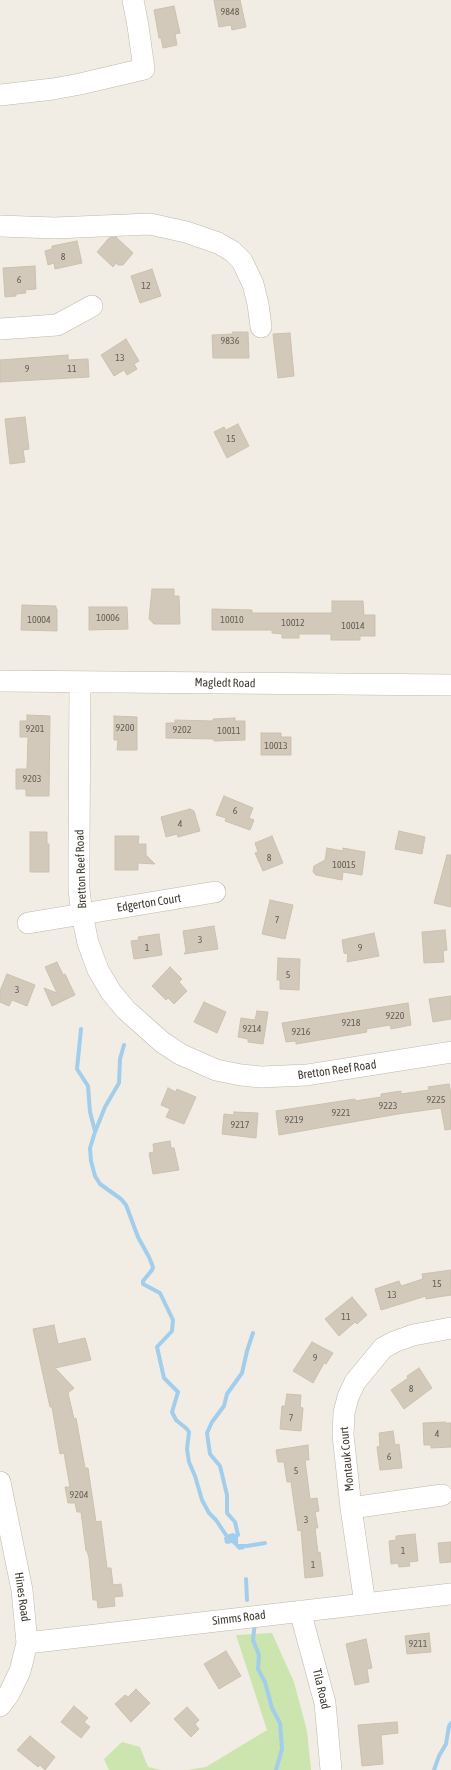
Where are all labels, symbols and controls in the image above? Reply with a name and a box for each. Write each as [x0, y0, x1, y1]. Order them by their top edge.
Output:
house number: 9848 [221, 6, 239, 18]
house number: 8 [61, 251, 65, 263]
house number: 6 [17, 274, 21, 286]
house number: 12 [141, 280, 151, 292]
house number: 9836 [221, 335, 239, 347]
house number: 13 [115, 352, 125, 364]
house number: 9 [25, 363, 29, 375]
house number: 11 [67, 363, 77, 375]
house number: 15 [226, 433, 236, 445]
house number: 10006 [96, 612, 120, 624]
house number: 10004 [27, 614, 51, 626]
house number: 10010 [220, 614, 244, 626]
house number: 10012 [281, 617, 305, 629]
house number: 10014 [341, 620, 365, 632]
street label: Magledt Road [194, 675, 256, 691]
house number: 9200 [116, 722, 134, 734]
house number: 9201 [26, 723, 44, 735]
house number: 9202 [173, 724, 191, 736]
house number: 10011 [217, 725, 241, 737]
house number: 10013 [264, 740, 288, 752]
house number: 9203 [23, 773, 41, 785]
house number: 6 [233, 805, 237, 817]
house number: 4 [178, 818, 182, 830]
street label: Bretton Reef Road [72, 829, 90, 909]
house number: 8 [267, 852, 271, 864]
house number: 10015 [332, 859, 356, 871]
street label: Edgerton Court [116, 891, 182, 915]
house number: 7 [275, 914, 279, 926]
house number: 3 [198, 934, 202, 946]
house number: 1 [145, 942, 149, 954]
house number: 9 [358, 942, 362, 954]
house number: 5 [286, 969, 290, 981]
house number: 3 [15, 984, 19, 996]
house number: 9220 [386, 1010, 404, 1022]
house number: 9218 [342, 1017, 360, 1029]
house number: 9214 [243, 1023, 261, 1035]
house number: 9216 [292, 1026, 310, 1038]
street label: Bretton Reef Road [297, 1057, 377, 1083]
house number: 9225 [427, 1094, 445, 1106]
house number: 9223 [379, 1100, 397, 1112]
house number: 9221 [332, 1107, 350, 1119]
house number: 9219 [285, 1114, 303, 1126]
house number: 9217 [231, 1119, 249, 1131]
house number: 15 [432, 1278, 442, 1290]
house number: 13 [387, 1289, 397, 1301]
house number: 11 [341, 1311, 351, 1323]
house number: 9 [313, 1352, 317, 1364]
house number: 8 [409, 1383, 413, 1395]
house number: 7 [289, 1412, 293, 1424]
street label: Montauk Court [337, 1426, 357, 1492]
house number: 4 [435, 1428, 439, 1440]
house number: 6 [387, 1451, 391, 1463]
house number: 5 [294, 1465, 298, 1477]
house number: 9204 [70, 1489, 88, 1501]
house number: 3 [304, 1514, 308, 1526]
house number: 1 [401, 1545, 405, 1557]
house number: 1 [311, 1559, 315, 1571]
street label: Hines Road [11, 1571, 33, 1623]
street label: Simms Road [211, 1608, 267, 1628]
house number: 9211 [409, 1638, 427, 1650]
street label: Tila Road [309, 1667, 333, 1711]

